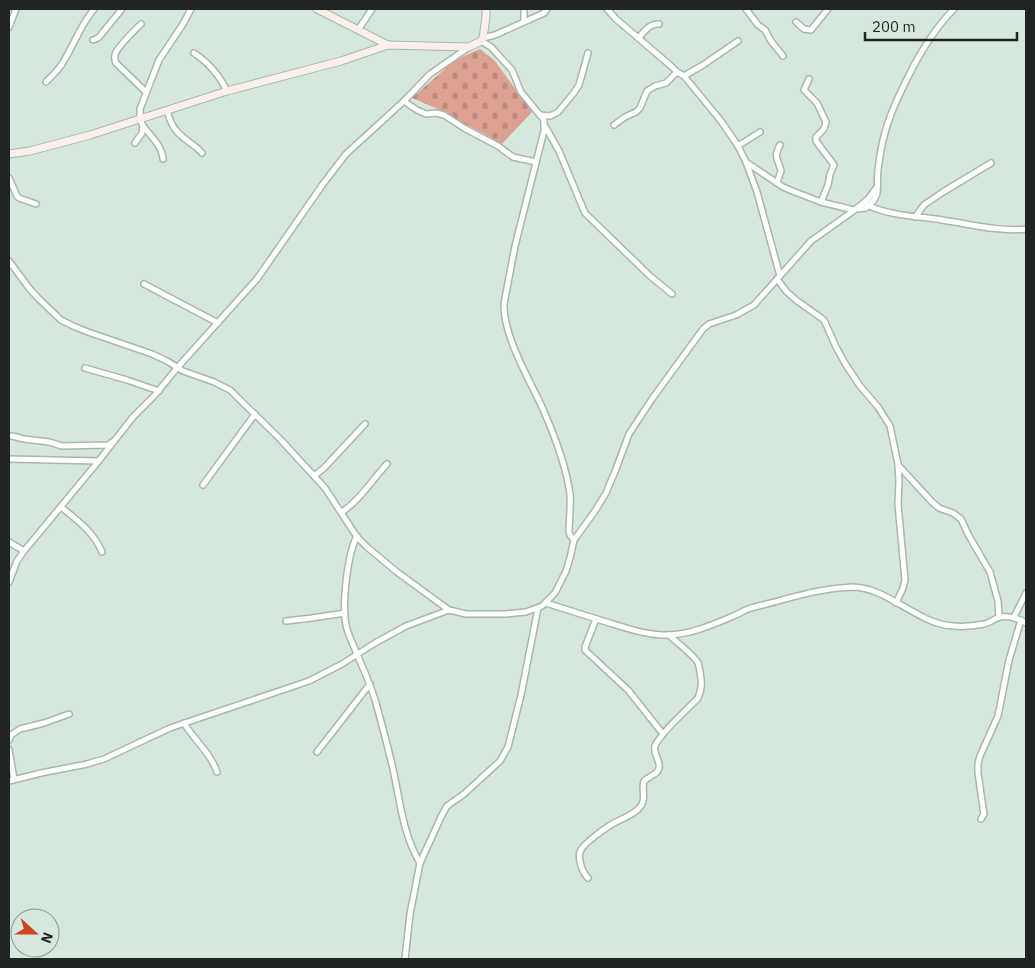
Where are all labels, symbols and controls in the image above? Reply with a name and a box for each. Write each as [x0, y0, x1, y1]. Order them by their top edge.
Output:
scale bar [865, 10, 1018, 42]
text: 200 m [872, 17, 916, 36]
north arrow [10, 908, 60, 958]
text: N [37, 930, 57, 946]

